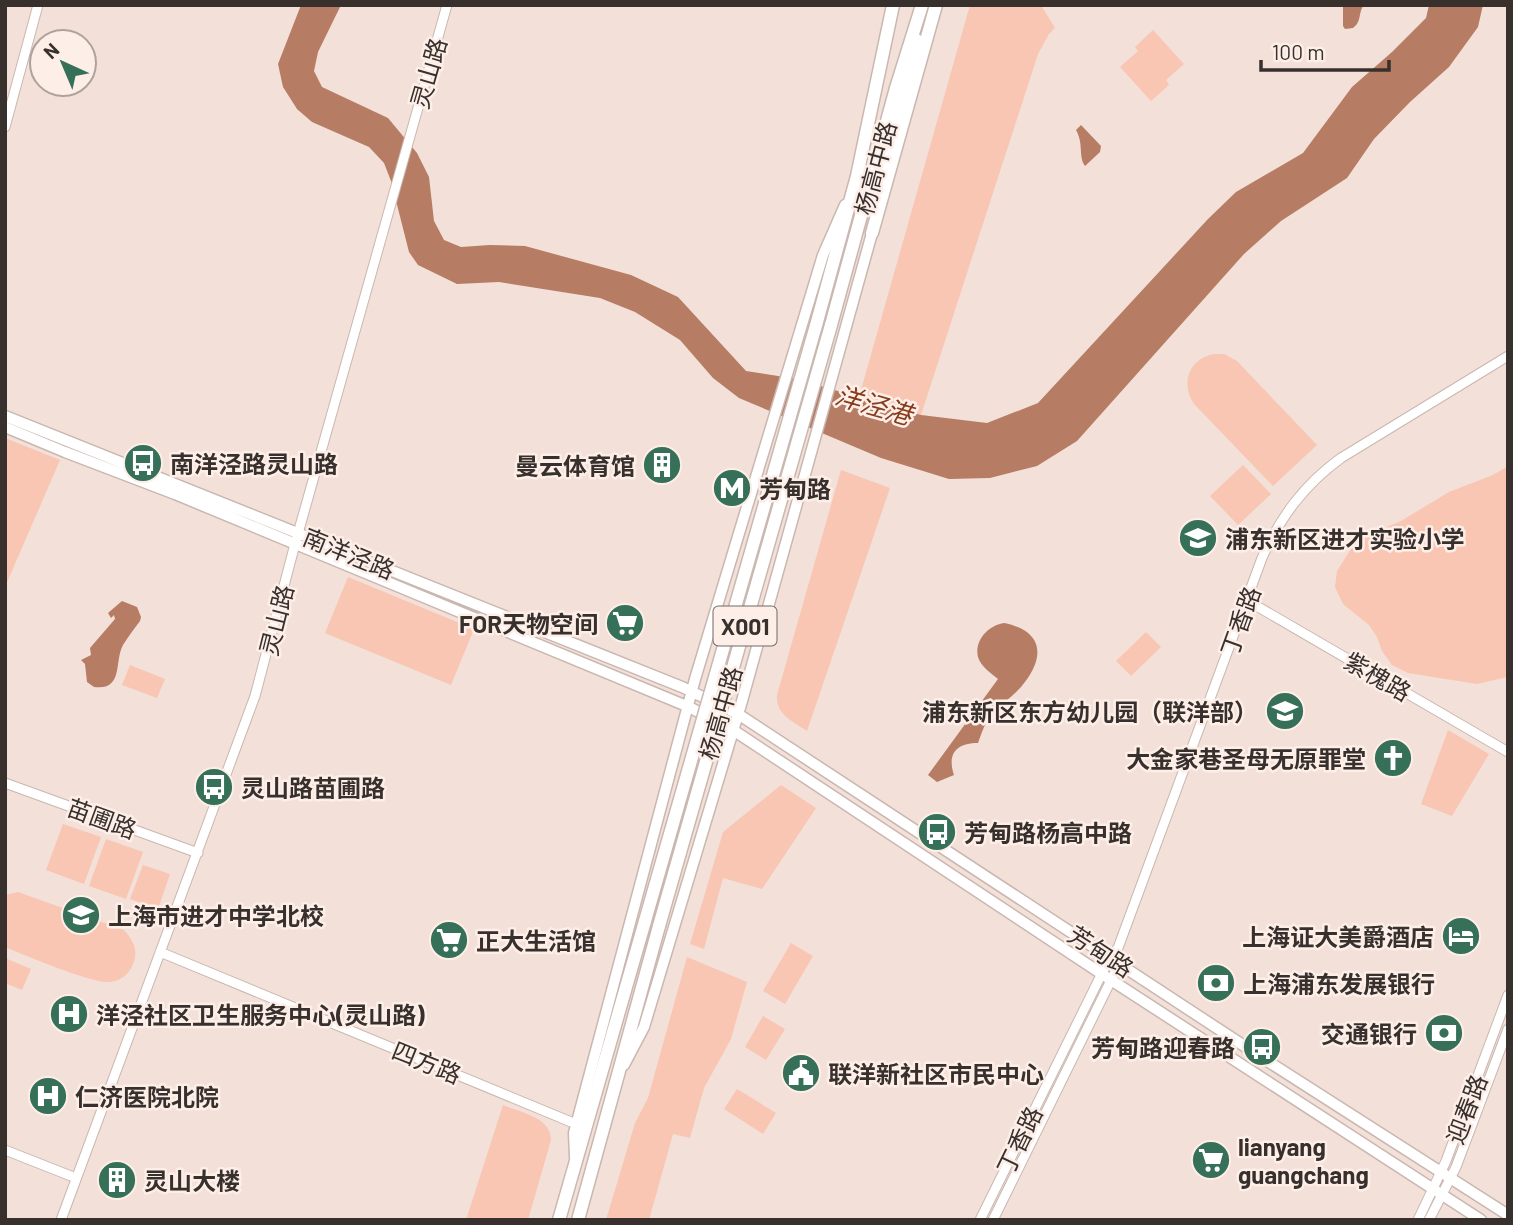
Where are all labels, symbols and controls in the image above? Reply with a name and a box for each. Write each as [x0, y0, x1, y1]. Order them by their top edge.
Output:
north arrow [28, 28, 98, 98]
scale bar [1261, 28, 1389, 72]
street label: 灵山路 [404, 34, 452, 112]
text: N [38, 38, 63, 63]
text: 100 m [1272, 39, 1325, 64]
street label: 杨高中路 [849, 118, 901, 218]
water label: 洋泾港 [832, 378, 920, 431]
bus stop icon: 南洋泾路灵山路 [122, 442, 164, 484]
building icon: 曼云体育馆 [641, 444, 683, 486]
place label: 南洋泾路灵山路 [170, 449, 338, 478]
place label: 曼云体育馆 [515, 451, 635, 480]
metro station icon: 芳甸路 [711, 467, 753, 509]
place label: 芳甸路 [759, 474, 831, 503]
school or university icon: 浦东新区进才实验小学 [1177, 517, 1219, 559]
street label: 南洋泾路 [299, 522, 399, 584]
place label: 浦东新区进才实验小学 [1225, 524, 1465, 553]
street label: 灵山路 [253, 582, 299, 658]
street label: 丁香路 [1214, 582, 1266, 660]
supermarket icon: FOR天物空间 [604, 602, 646, 644]
road number: X001 [714, 606, 776, 646]
place label: FOR天物空间 [459, 609, 598, 638]
street label: 紫槐路 [1340, 645, 1416, 707]
street label: 杨高中路 [693, 663, 747, 763]
school or university icon: 浦东新区东方幼儿园（联洋部） [1264, 690, 1306, 732]
place label: 浦东新区东方幼儿园（联洋部） [922, 697, 1258, 726]
church icon: 大金家巷圣母无原罪堂 [1372, 737, 1414, 779]
place label: 大金家巷圣母无原罪堂 [1126, 744, 1366, 773]
bus stop icon: 灵山路苗圃路 [193, 766, 235, 808]
place label: 灵山路苗圃路 [241, 773, 385, 802]
street label: 苗圃路 [63, 792, 141, 844]
bus stop icon: 芳甸路杨高中路 [916, 811, 958, 853]
place label: 芳甸路杨高中路 [964, 818, 1132, 847]
school or university icon: 上海市进才中学北校 [60, 894, 102, 936]
place label: 上海市进才中学北校 [108, 901, 324, 930]
hotel icon: 上海证大美爵酒店 [1440, 915, 1482, 957]
supermarket icon: 正大生活馆 [428, 919, 470, 961]
street label: 芳甸路 [1063, 919, 1139, 983]
place label: 上海证大美爵酒店 [1242, 922, 1434, 951]
place label: 正大生活馆 [476, 926, 596, 955]
bank icon: 上海浦东发展银行 [1195, 962, 1237, 1004]
place label: 上海浦东发展银行 [1243, 969, 1435, 998]
hospital icon: 洋泾社区卫生服务中心(灵山路) [48, 993, 90, 1035]
place label: 洋泾社区卫生服务中心(灵山路) [96, 1000, 425, 1029]
bank icon: 交通银行 [1423, 1012, 1465, 1054]
place label: 交通银行 [1321, 1019, 1417, 1048]
bus stop icon: 芳甸路迎春路 [1241, 1026, 1283, 1068]
place label: 芳甸路迎春路 [1091, 1033, 1235, 1062]
street label: 四方路 [388, 1035, 466, 1089]
public building icon: 联洋新社区市民中心 [780, 1052, 822, 1094]
place label: 联洋新社区市民中心 [828, 1059, 1044, 1088]
street label: 迎春路 [1440, 1070, 1492, 1148]
hospital icon: 仁济医院北院 [27, 1075, 69, 1117]
place label: 仁济医院北院 [75, 1082, 219, 1111]
street label: 丁香路 [990, 1101, 1048, 1179]
place label: lianyang guangchang [1238, 1132, 1369, 1189]
supermarket icon: lianyang guangchang [1190, 1139, 1232, 1181]
building icon: 灵山大楼 [96, 1159, 138, 1201]
place label: 灵山大楼 [144, 1166, 240, 1195]

